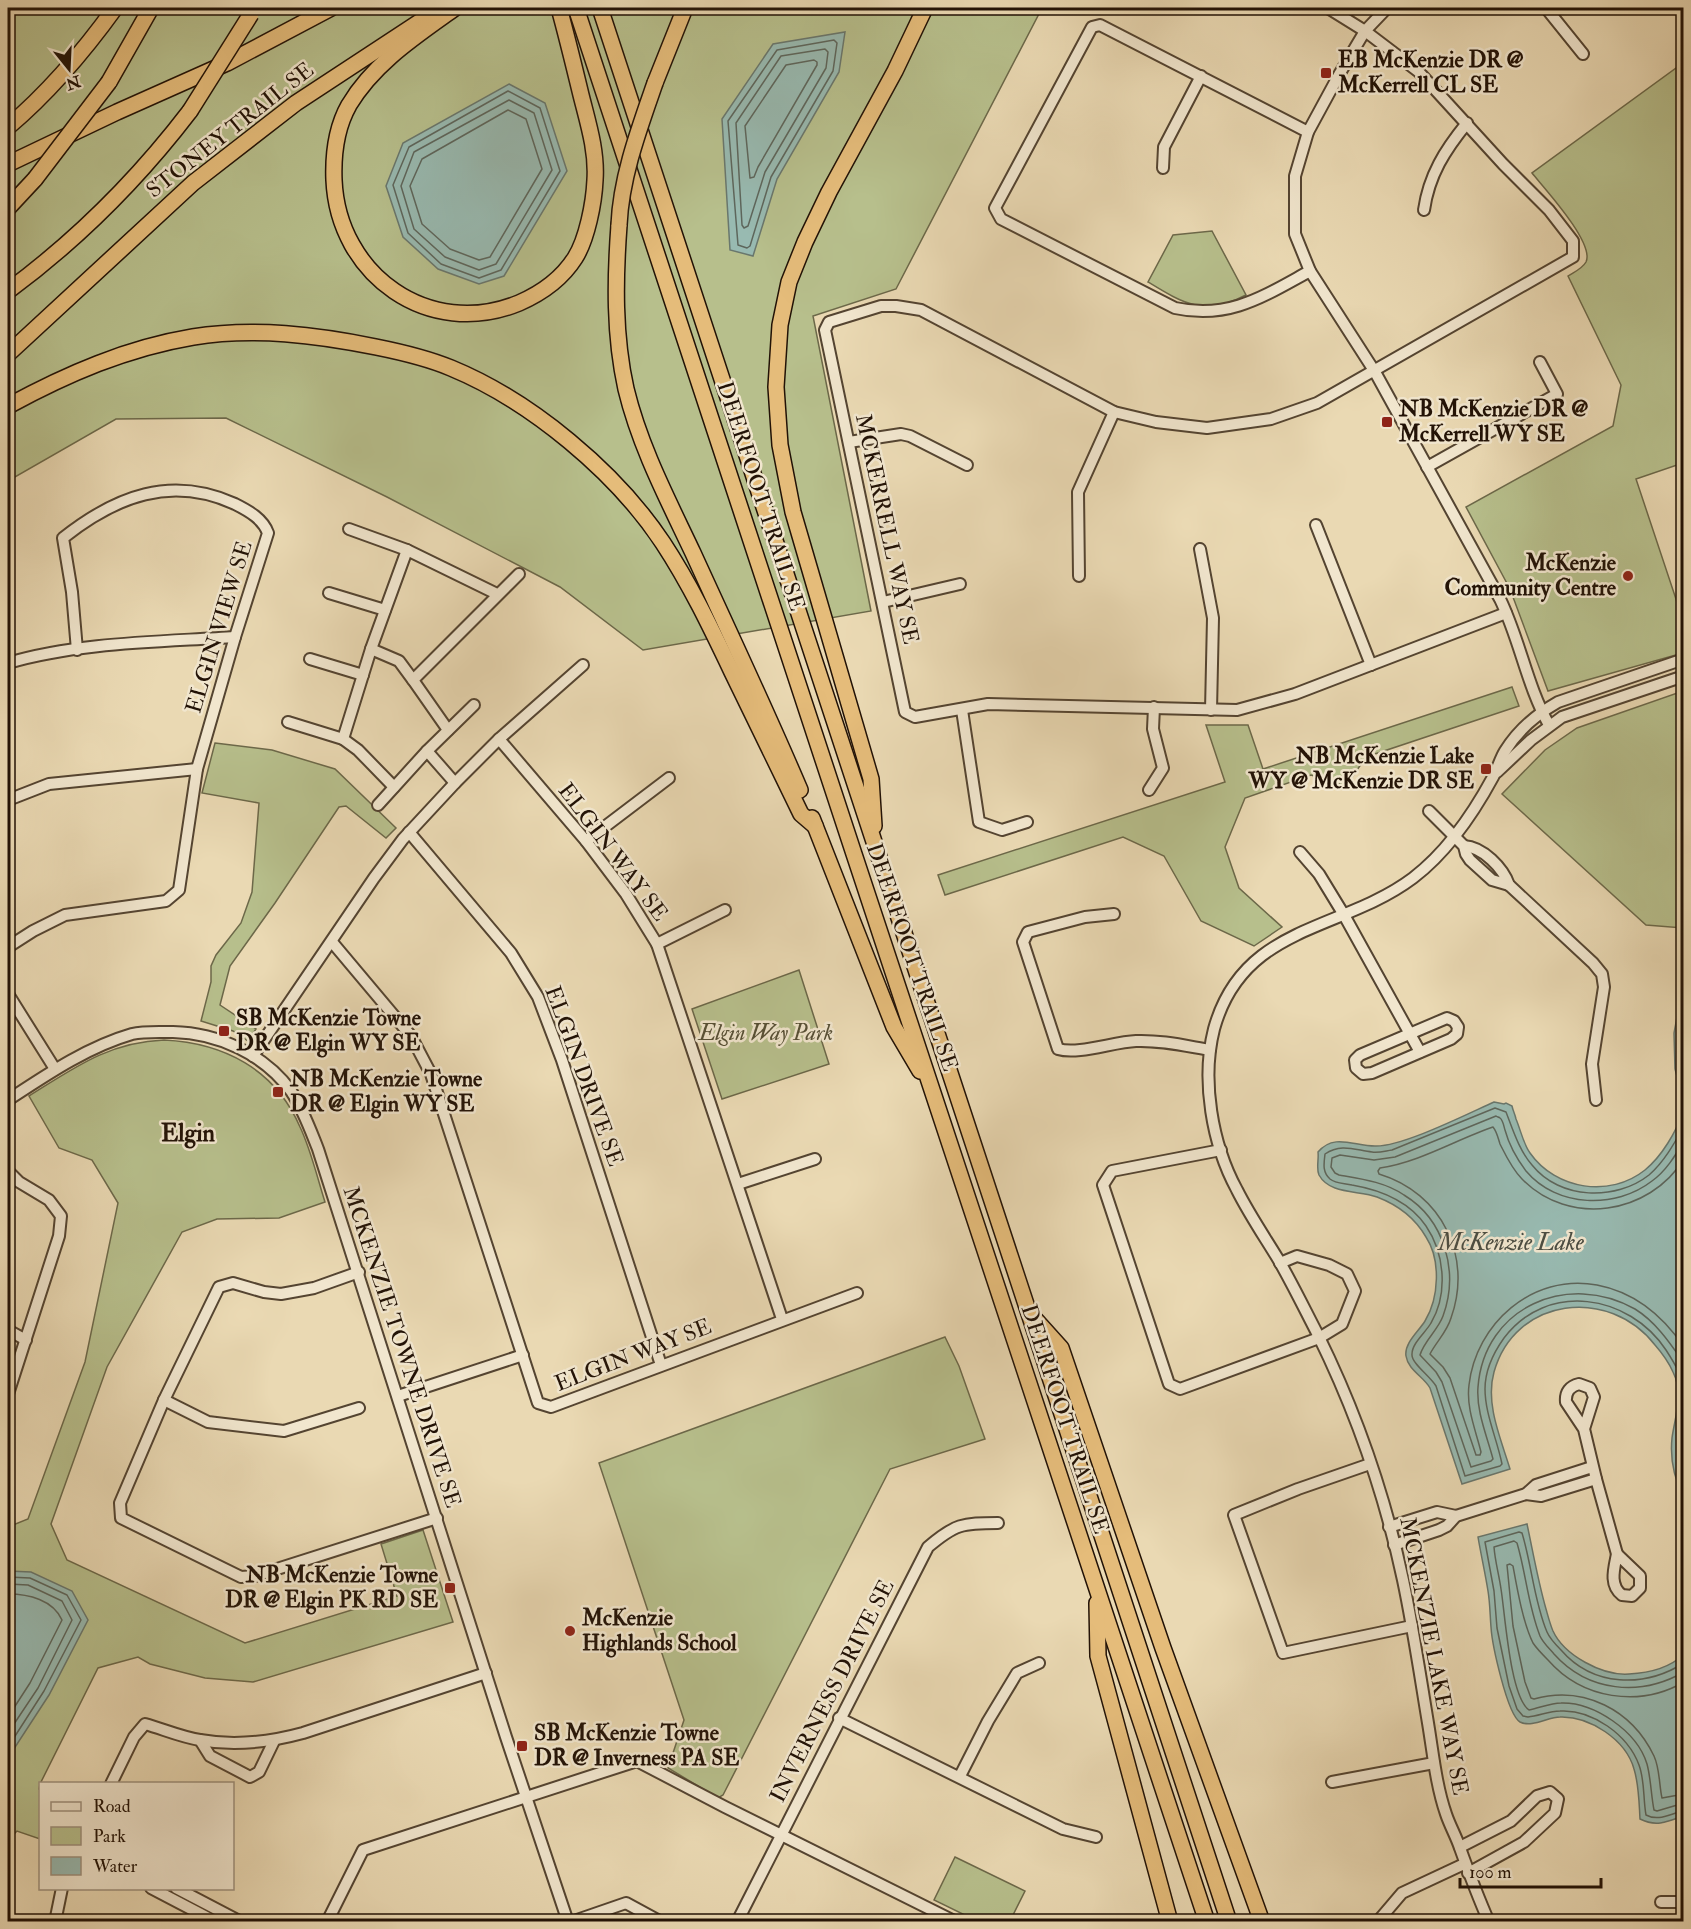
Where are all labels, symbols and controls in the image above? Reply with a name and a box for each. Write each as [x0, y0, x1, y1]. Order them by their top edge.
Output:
north arrow [39, 39, 99, 99]
place label: EB McKenzie DR @ McKerrell CL SE [1337, 46, 1523, 99]
street label: STONEY TRAIL SE [141, 56, 320, 204]
marker: EB McKenzie DR @ McKerrell CL SE [1319, 66, 1333, 80]
text: N [63, 70, 84, 94]
street label: DEERFOOT TRAIL SE [711, 378, 811, 614]
place label: NB McKenzie DR @ McKerrell WY SE [1398, 395, 1588, 448]
street label: MCKERRELL WAY SE [849, 411, 925, 647]
marker: NB McKenzie DR @ McKerrell WY SE [1380, 415, 1394, 429]
street label: ELGIN VIEW SE [179, 537, 259, 717]
place label: McKenzie Community Centre [1444, 549, 1617, 603]
marker: McKenzie Community Centre [1621, 569, 1635, 583]
place label: NB McKenzie Lake WY @ McKenzie DR SE [1247, 742, 1475, 795]
marker: NB McKenzie Lake WY @ McKenzie DR SE [1479, 762, 1493, 776]
street label: ELGIN WAY SE [552, 777, 674, 927]
street label: DEERFOOT TRAIL SE [860, 839, 964, 1075]
street label: ELGIN DRIVE SE [538, 982, 630, 1170]
place label: SB McKenzie Towne DR @ Elgin WY SE [236, 1004, 422, 1058]
park label: Elgin Way Park [697, 1019, 833, 1047]
marker: SB McKenzie Towne DR @ Elgin WY SE [217, 1024, 231, 1038]
place label: NB McKenzie Towne DR @ Elgin WY SE [289, 1065, 483, 1119]
marker: NB McKenzie Towne DR @ Elgin WY SE [271, 1085, 285, 1099]
district label: Elgin [161, 1118, 216, 1149]
street label: MCKENZIE TOWNE DRIVE SE [337, 1183, 467, 1511]
water label: McKenzie Lake [1436, 1227, 1585, 1258]
street label: DEERFOOT TRAIL SE [1015, 1301, 1115, 1537]
street label: ELGIN WAY SE [551, 1312, 716, 1398]
street label: MCKENZIE LAKE WAY SE [1393, 1515, 1475, 1797]
place label: NB McKenzie Towne DR @ Elgin PK RD SE [225, 1561, 439, 1615]
street label: INVERNESS DRIVE SE [764, 1575, 901, 1807]
marker: NB McKenzie Towne DR @ Elgin PK RD SE [443, 1581, 457, 1595]
place label: McKenzie Highlands School [581, 1604, 737, 1658]
marker: McKenzie Highlands School [563, 1624, 577, 1638]
place label: SB McKenzie Towne DR @ Inverness PA SE [534, 1719, 739, 1772]
marker: SB McKenzie Towne DR @ Inverness PA SE [515, 1739, 529, 1753]
legend [39, 1782, 234, 1890]
text: Road [93, 1795, 131, 1818]
text: Park [93, 1825, 126, 1848]
scale bar [1460, 1851, 1601, 1889]
text: Water [92, 1855, 137, 1878]
text: 100 m [1469, 1861, 1512, 1884]

